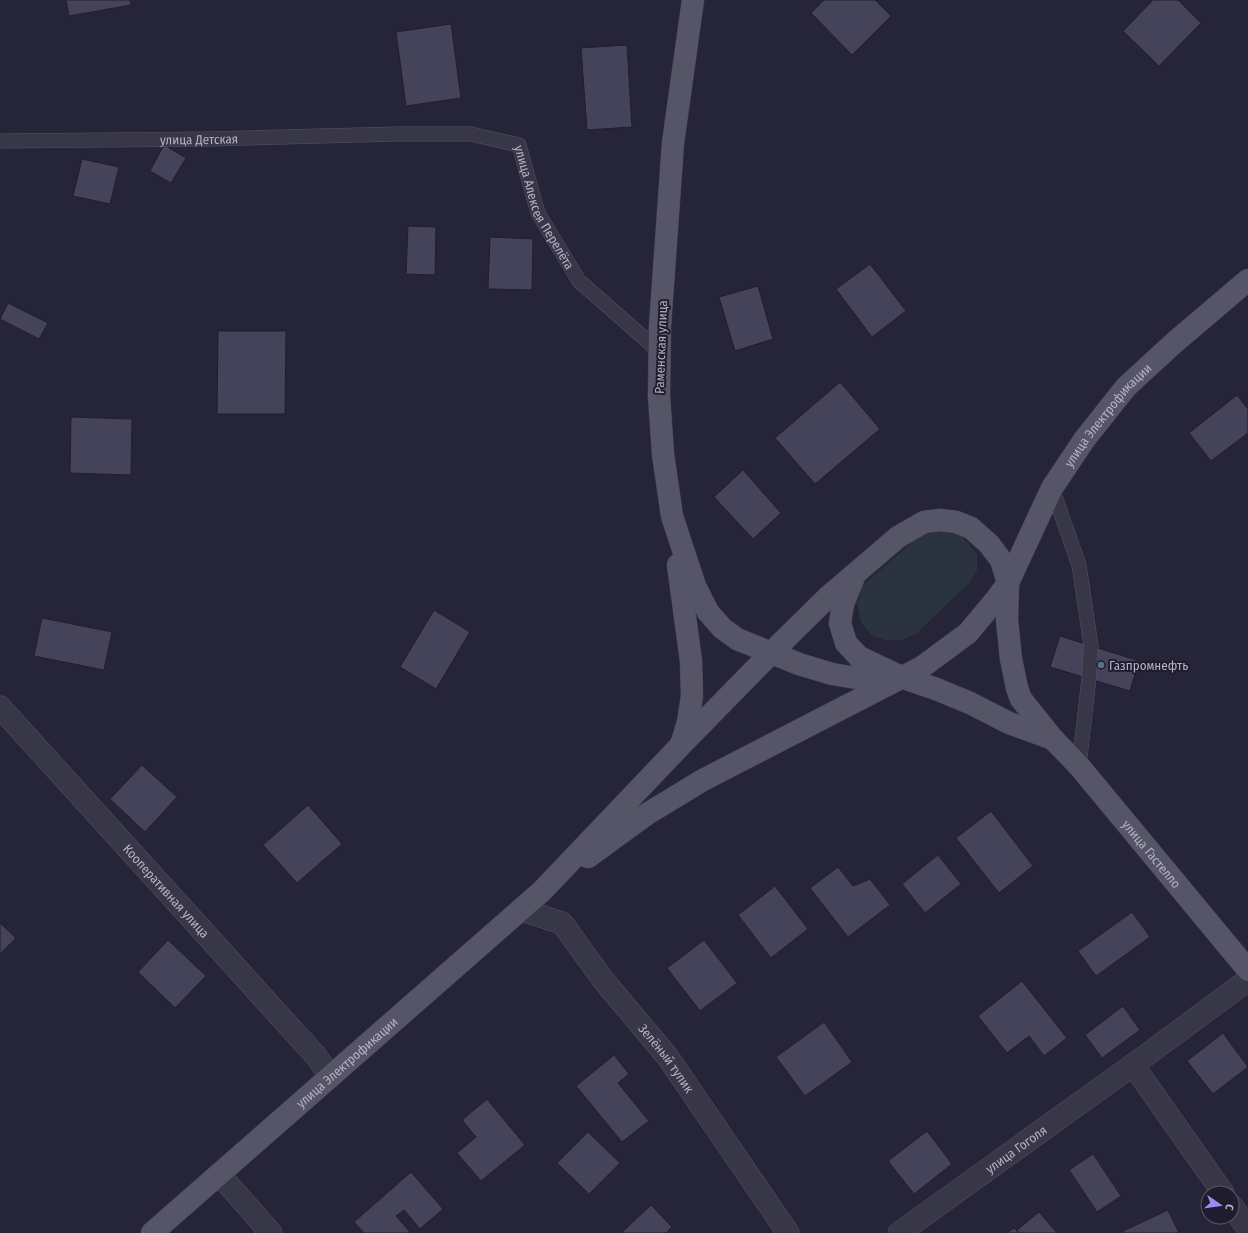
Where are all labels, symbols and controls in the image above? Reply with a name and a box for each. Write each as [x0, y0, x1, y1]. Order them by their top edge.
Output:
street label: улица Детская [160, 131, 238, 147]
street label: улица Алексея Перелёта [512, 144, 578, 272]
street label: Раменская улица [652, 300, 670, 394]
street label: улица Электрофикации [1061, 360, 1154, 470]
place label: Газпромнефть [1109, 658, 1188, 673]
marker: Газпромнефть [1096, 660, 1106, 670]
street label: улица Гастелло [1119, 817, 1184, 891]
street label: Кооперативная улица [120, 841, 213, 941]
street label: улица Электрофикации [293, 1014, 400, 1111]
street label: Зелёный тупик [636, 1021, 697, 1095]
street label: улица Гоголя [982, 1122, 1049, 1176]
north arrow [1200, 1185, 1240, 1225]
text: С [1222, 1203, 1236, 1212]

